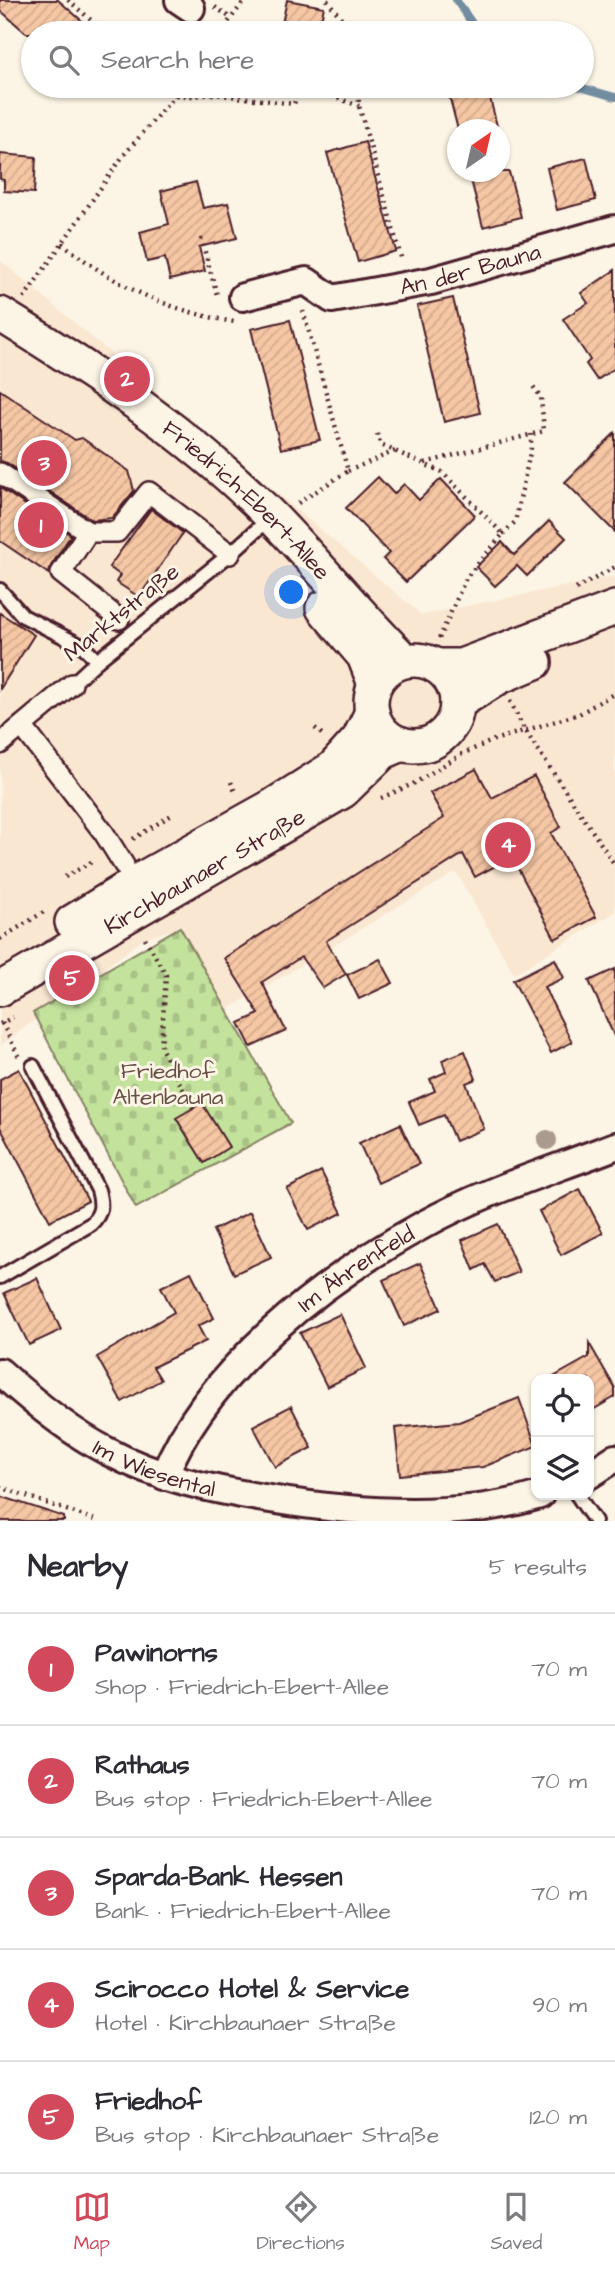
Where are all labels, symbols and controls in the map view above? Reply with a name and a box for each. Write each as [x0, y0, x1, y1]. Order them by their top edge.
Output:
search box [21, 21, 594, 98]
icon: search [45, 41, 83, 79]
text: Search here [101, 42, 254, 78]
north arrow [447, 119, 510, 182]
street label: An der Bauna [397, 236, 545, 303]
pin: 2 [104, 353, 150, 405]
street label: Friedrich-Ebert-Allee [156, 413, 338, 587]
pin: 3 [21, 437, 67, 489]
pin: 1 [18, 499, 64, 551]
street label: Marktstraße [57, 556, 186, 670]
your location [274, 575, 308, 609]
street label: Kirchbaunaer Straße [98, 801, 311, 943]
pin: 4 [485, 819, 531, 871]
pin: 5 [49, 952, 95, 1004]
park label: Friedhof Altenbauna [112, 1055, 224, 1113]
street label: Im Ährenfeld [291, 1218, 421, 1320]
map controls [531, 1374, 594, 1500]
button: locate [531, 1374, 594, 1437]
street label: Im Wiesental [87, 1431, 218, 1505]
button: layers [531, 1437, 594, 1500]
text: Nearby [28, 1546, 128, 1588]
text: 5 results [489, 1551, 587, 1583]
text: Pawinorns [95, 1635, 218, 1671]
text: 1 [50, 1653, 52, 1685]
text: 70 m [531, 1653, 587, 1685]
text: Shop · Friedrich-Ebert-Allee [95, 1671, 389, 1703]
text: Rathaus [95, 1747, 190, 1783]
text: 2 [44, 1765, 58, 1797]
text: 70 m [531, 1765, 587, 1797]
text: Bus stop · Friedrich-Ebert-Allee [95, 1783, 433, 1815]
text: Sparda-Bank Hessen [95, 1859, 342, 1895]
text: 3 [45, 1877, 57, 1909]
text: 70 m [531, 1877, 587, 1909]
text: Bank · Friedrich-Ebert-Allee [95, 1895, 391, 1927]
text: Scirocco Hotel & Service [95, 1971, 409, 2007]
text: 4 [43, 1989, 59, 2021]
text: 90 m [532, 1989, 587, 2021]
text: Hotel · Kirchbaunaer Straße [95, 2007, 396, 2039]
text: Friedhof [95, 2083, 202, 2119]
text: 5 [43, 2101, 59, 2133]
text: 120 m [529, 2101, 587, 2133]
text: Bus stop · Kirchbaunaer Straße [95, 2119, 439, 2151]
tab: Map [73, 2188, 111, 2257]
tab: Directions [256, 2188, 345, 2257]
tab: Saved [490, 2188, 542, 2257]

